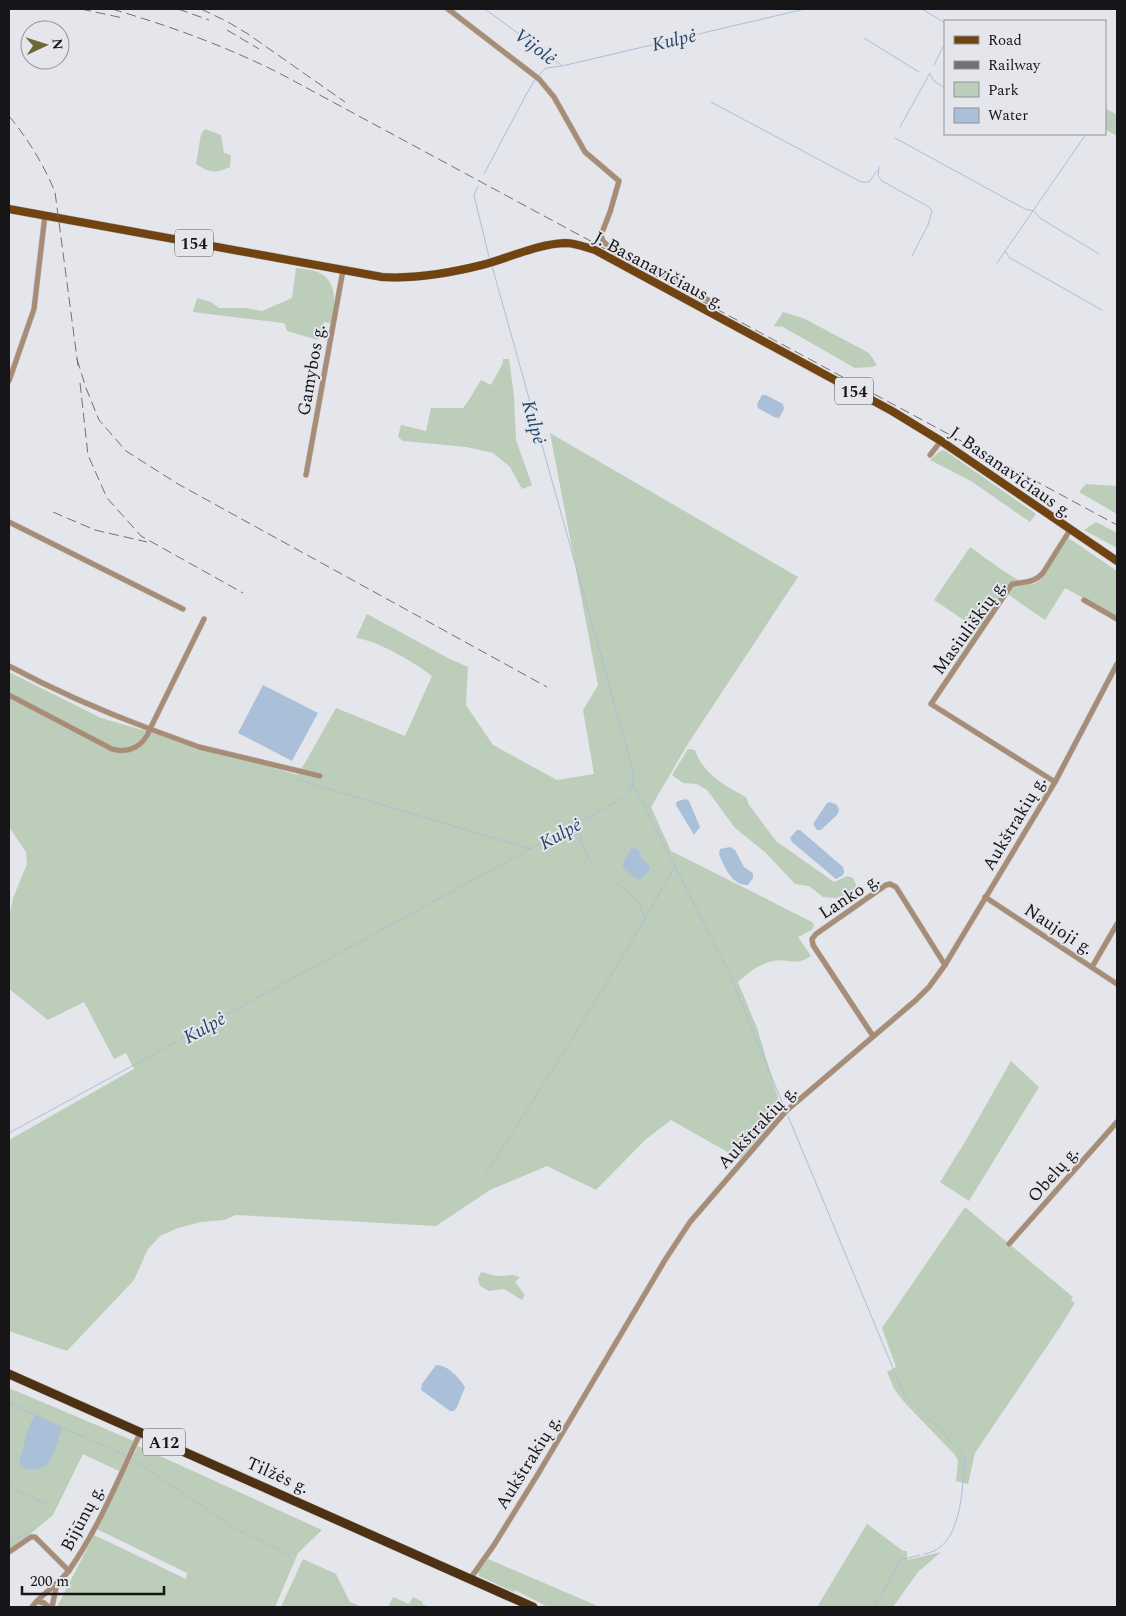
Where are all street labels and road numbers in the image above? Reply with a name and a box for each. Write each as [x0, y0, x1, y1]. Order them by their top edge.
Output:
street label: J. Basanavičiaus g. [588, 224, 729, 316]
road number: 154 [175, 230, 213, 256]
street label: Gamybos g. [290, 322, 333, 418]
road number: 154 [835, 378, 873, 404]
street label: J. Basanavičiaus g. [944, 420, 1078, 525]
street label: Masiuliškių g. [926, 574, 1013, 680]
street label: Aukštrakių g. [975, 771, 1053, 876]
street label: Lanko g. [813, 867, 885, 926]
street label: Naujoji g. [1019, 897, 1099, 962]
street label: Aukštrakių g. [711, 1079, 804, 1176]
street label: Obelų g. [1021, 1140, 1086, 1208]
street label: Aukštrakių g. [489, 1410, 568, 1515]
road number: A12 [143, 1428, 185, 1455]
street label: Tilžės g. [242, 1450, 314, 1501]
street label: Bijūnų g. [54, 1480, 111, 1556]

